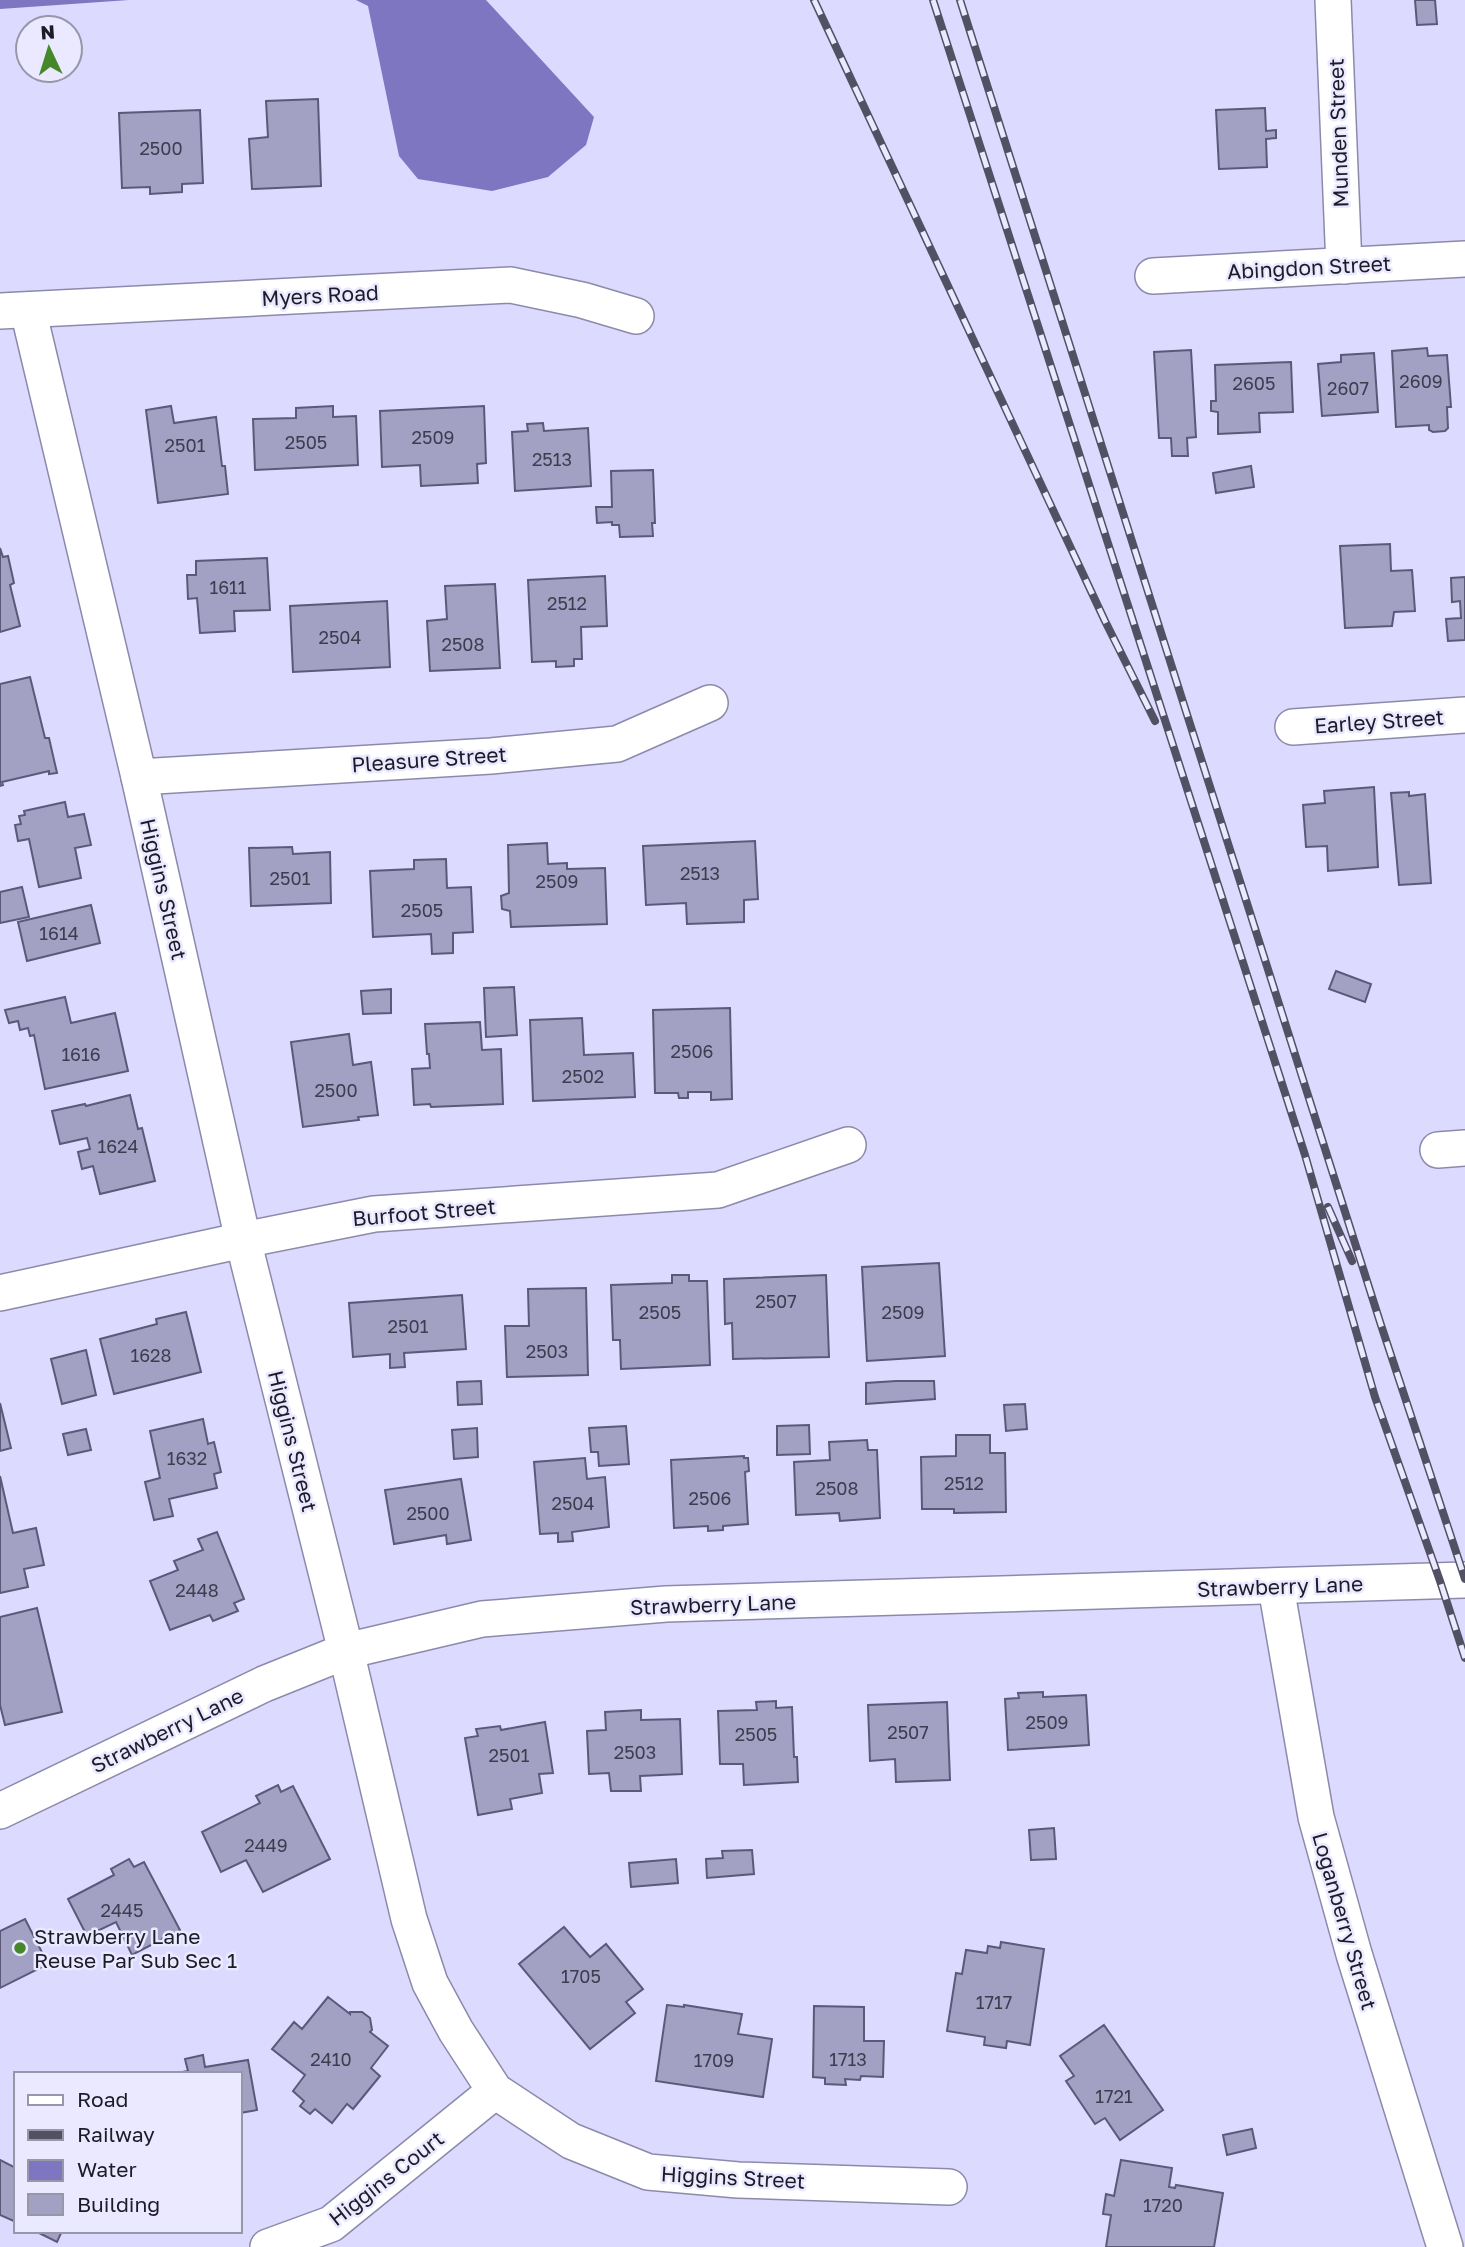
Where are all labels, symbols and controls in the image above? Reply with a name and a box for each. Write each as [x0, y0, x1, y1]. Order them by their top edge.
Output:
north arrow [14, 14, 84, 84]
text: N [40, 20, 56, 44]
street label: Munden Street [1322, 58, 1354, 208]
house number: 2500 [139, 137, 183, 159]
street label: Abingdon Street [1226, 250, 1392, 284]
street label: Myers Road [261, 279, 379, 311]
house number: 2609 [1399, 370, 1443, 392]
house number: 2605 [1233, 372, 1275, 394]
house number: 2607 [1327, 377, 1369, 399]
house number: 2509 [412, 426, 454, 448]
house number: 2505 [285, 431, 327, 453]
house number: 2501 [165, 434, 206, 456]
house number: 2513 [532, 448, 572, 470]
house number: 1611 [209, 576, 247, 598]
house number: 2512 [547, 592, 587, 614]
house number: 2504 [318, 626, 362, 648]
house number: 2508 [441, 633, 485, 655]
street label: Earley Street [1313, 703, 1445, 739]
street label: Pleasure Street [350, 741, 508, 777]
street label: Higgins Street [135, 816, 193, 962]
house number: 2513 [680, 862, 720, 884]
house number: 2501 [270, 867, 311, 889]
house number: 2509 [536, 870, 578, 892]
house number: 2505 [401, 899, 443, 921]
house number: 1614 [39, 922, 79, 944]
house number: 2506 [671, 1040, 713, 1062]
house number: 1616 [61, 1043, 101, 1065]
house number: 2502 [562, 1065, 604, 1087]
house number: 2500 [314, 1079, 358, 1101]
house number: 1624 [97, 1135, 139, 1157]
street label: Burfoot Street [351, 1193, 497, 1231]
house number: 2507 [755, 1290, 797, 1312]
house number: 2505 [639, 1301, 681, 1323]
house number: 2509 [882, 1301, 924, 1323]
house number: 2501 [388, 1315, 429, 1337]
house number: 2503 [526, 1340, 568, 1362]
house number: 1628 [130, 1344, 172, 1366]
street label: Higgins Street [263, 1368, 323, 1514]
house number: 1632 [167, 1447, 207, 1469]
house number: 2512 [944, 1472, 984, 1494]
house number: 2508 [815, 1477, 859, 1499]
house number: 2506 [689, 1487, 731, 1509]
house number: 2504 [551, 1492, 595, 1514]
house number: 2500 [406, 1502, 450, 1524]
street label: Strawberry Lane [1196, 1570, 1364, 1602]
house number: 2448 [175, 1579, 219, 1601]
street label: Strawberry Lane [629, 1588, 797, 1620]
street label: Strawberry Lane [87, 1682, 247, 1778]
house number: 2509 [1026, 1711, 1068, 1733]
house number: 2507 [887, 1721, 929, 1743]
house number: 2505 [735, 1723, 777, 1745]
house number: 2503 [614, 1741, 656, 1763]
house number: 2501 [489, 1744, 530, 1766]
street label: Loganberry Street [1307, 1829, 1383, 2013]
house number: 2449 [244, 1834, 288, 1856]
house number: 2445 [101, 1899, 143, 1921]
place label: Strawberry Lane Reuse Par Sub Sec 1 [34, 1923, 237, 1973]
marker: Strawberry Lane Reuse Par Sub Sec 1 [12, 1940, 28, 1956]
house number: 1705 [561, 1965, 601, 1987]
house number: 1717 [976, 1991, 1012, 2013]
house number: 2410 [310, 2048, 352, 2070]
house number: 1713 [829, 2048, 867, 2070]
house number: 1709 [694, 2049, 734, 2071]
legend [14, 2072, 242, 2233]
house number: 1721 [1095, 2085, 1133, 2107]
text: Road [77, 2086, 128, 2112]
text: Railway [77, 2121, 155, 2147]
street label: Higgins Court [323, 2125, 449, 2231]
text: Water [77, 2156, 137, 2182]
street label: Higgins Street [660, 2160, 806, 2194]
text: Building [77, 2191, 160, 2217]
house number: 1720 [1143, 2194, 1183, 2216]

